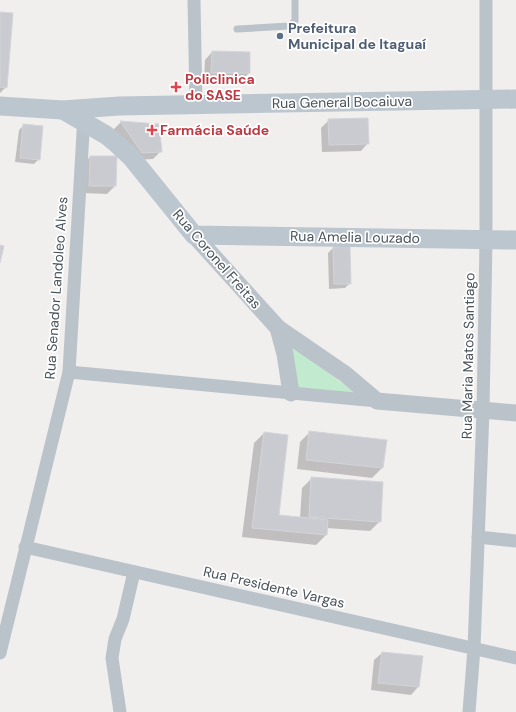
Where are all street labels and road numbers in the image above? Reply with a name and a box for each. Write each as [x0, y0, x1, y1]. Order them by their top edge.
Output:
street label: Rua General Bocaiuva [272, 92, 412, 112]
street label: Rua Senador Landoleo Alves [41, 196, 71, 380]
street label: Rua Coronel Freitas [169, 206, 265, 312]
street label: Rua Amelia Louzado [290, 227, 420, 247]
street label: Rua Maria Matos Santiago [458, 273, 478, 439]
street label: Rua Presidente Vargas [202, 562, 346, 612]

